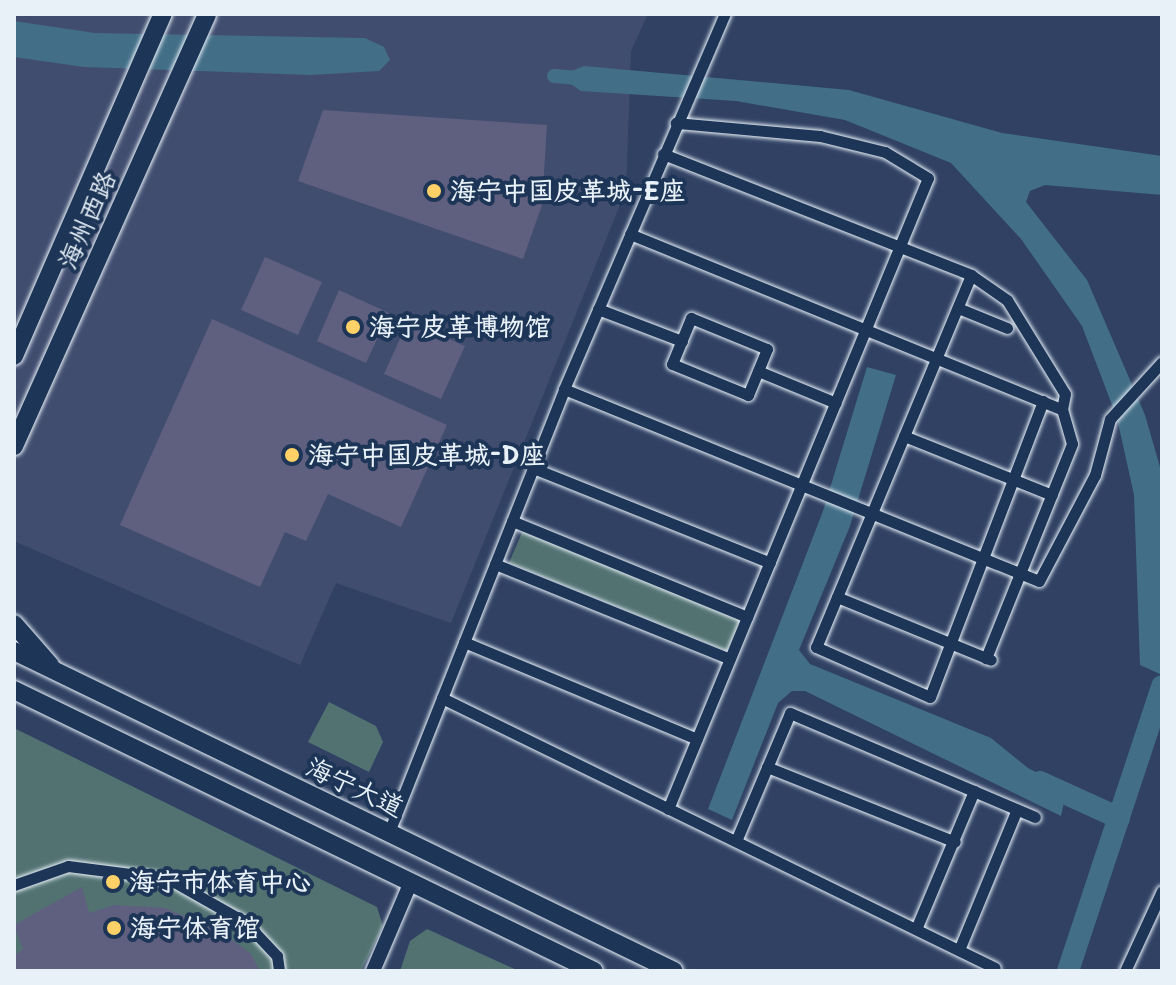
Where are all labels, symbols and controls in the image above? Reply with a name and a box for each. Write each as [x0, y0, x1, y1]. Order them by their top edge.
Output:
street label: 海州西路 [52, 166, 122, 274]
place label: 海宁中国皮革城-E座 [450, 175, 686, 207]
marker: 海宁中国皮革城-E座 [425, 182, 443, 200]
place label: 海宁皮革博物馆 [369, 311, 551, 343]
marker: 海宁皮革博物馆 [344, 318, 362, 336]
place label: 海宁中国皮革城-D座 [308, 439, 546, 471]
marker: 海宁中国皮革城-D座 [283, 446, 301, 464]
street label: 海宁大道 [301, 751, 409, 823]
place label: 海宁市体育中心 [129, 866, 311, 898]
marker: 海宁市体育中心 [104, 873, 122, 891]
place label: 海宁体育馆 [130, 912, 260, 944]
marker: 海宁体育馆 [105, 919, 123, 937]

